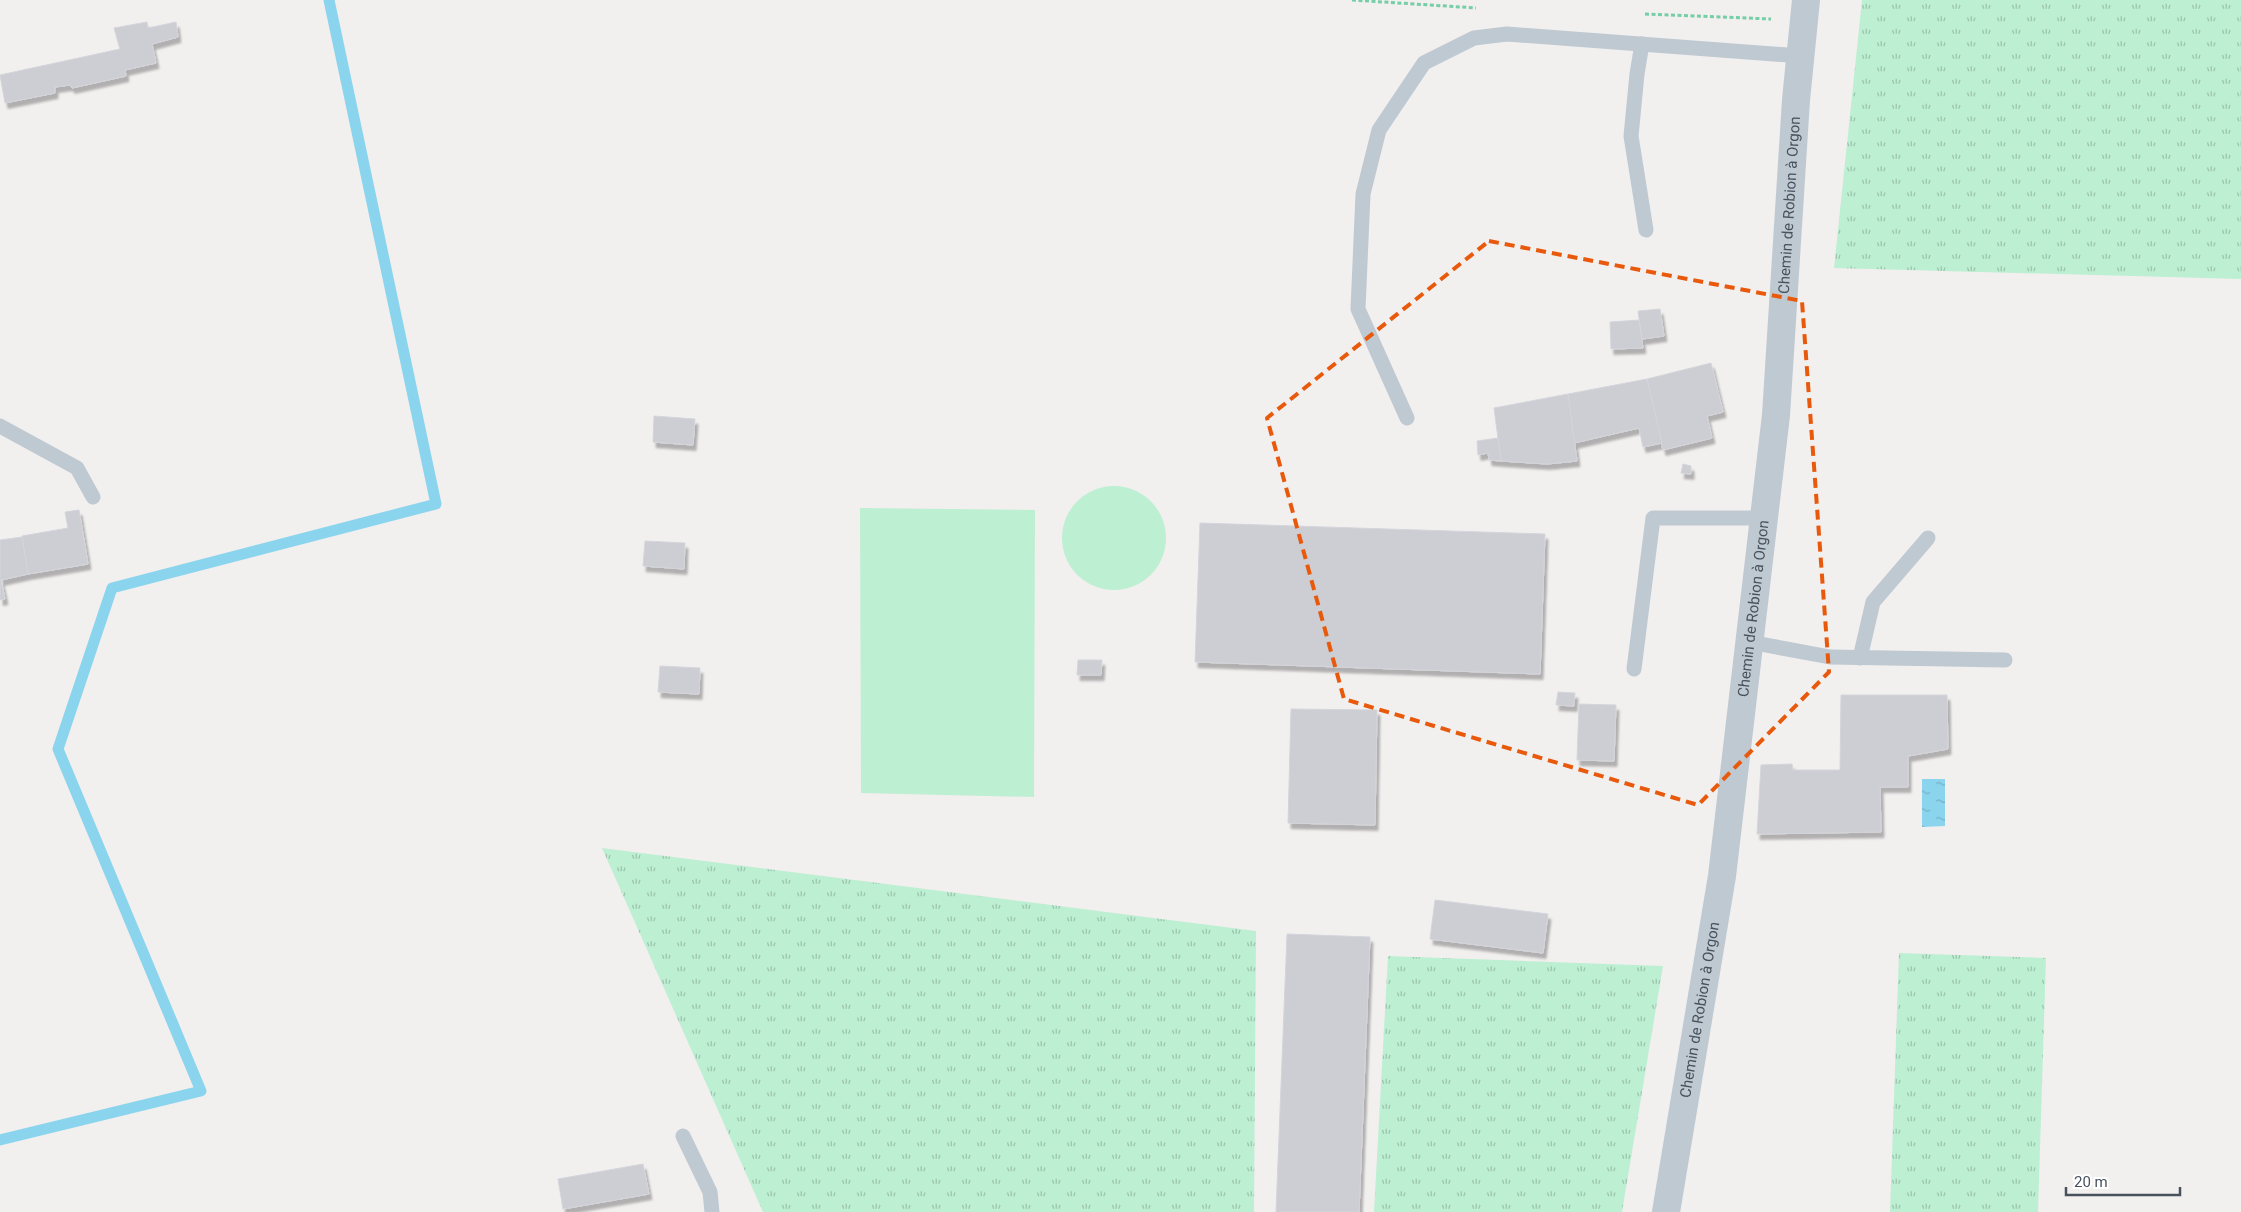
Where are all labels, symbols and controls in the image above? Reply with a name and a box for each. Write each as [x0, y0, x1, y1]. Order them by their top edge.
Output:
street label: Chemin de Robion à Orgon [1775, 116, 1804, 295]
street label: Chemin de Robion à Orgon [1734, 519, 1773, 698]
street label: Chemin de Robion à Orgon [1676, 921, 1723, 1099]
scale bar [2066, 1164, 2180, 1196]
text: 20 m [2074, 1173, 2108, 1191]

